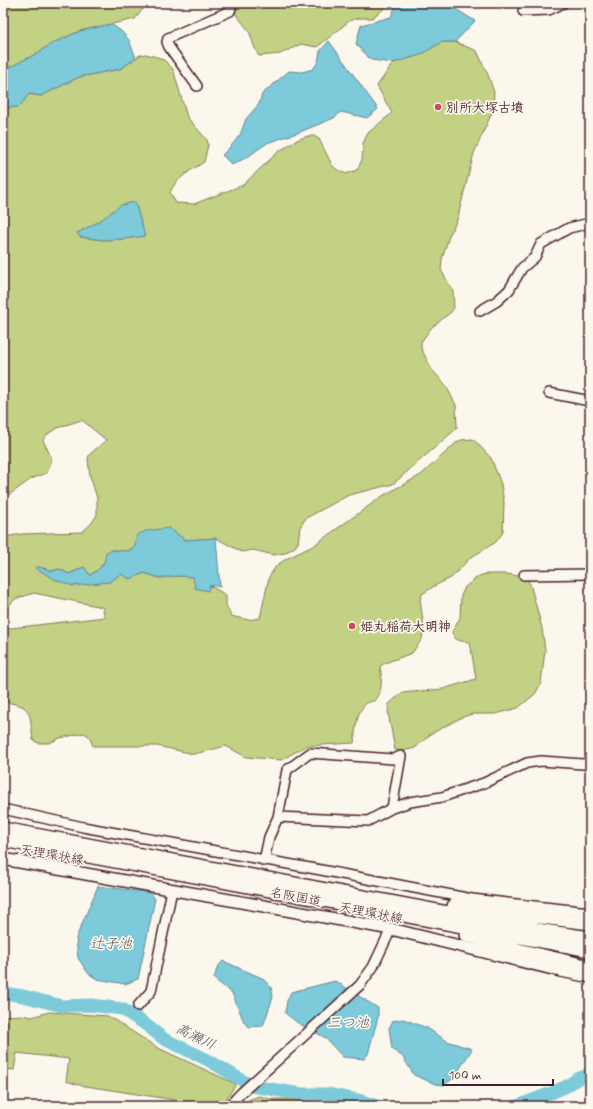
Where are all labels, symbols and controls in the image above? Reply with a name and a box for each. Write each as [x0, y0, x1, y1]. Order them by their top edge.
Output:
place label: 別所大塚古墳 [446, 100, 524, 117]
marker: 別所大塚古墳 [433, 102, 443, 112]
place label: 姫丸稲荷大明神 [360, 619, 451, 636]
marker: 姫丸稲荷大明神 [347, 621, 357, 631]
street label: 天理環状線 [18, 841, 86, 870]
street label: 名阪国道 [269, 884, 323, 911]
street label: 天理環状線 [337, 899, 405, 928]
water label: 辻子池 [90, 935, 133, 953]
water label: 三つ池 [327, 1014, 370, 1032]
water label: 高瀬川 [173, 1020, 218, 1054]
scale bar [443, 1061, 553, 1087]
text: 100 m [449, 1068, 481, 1084]

